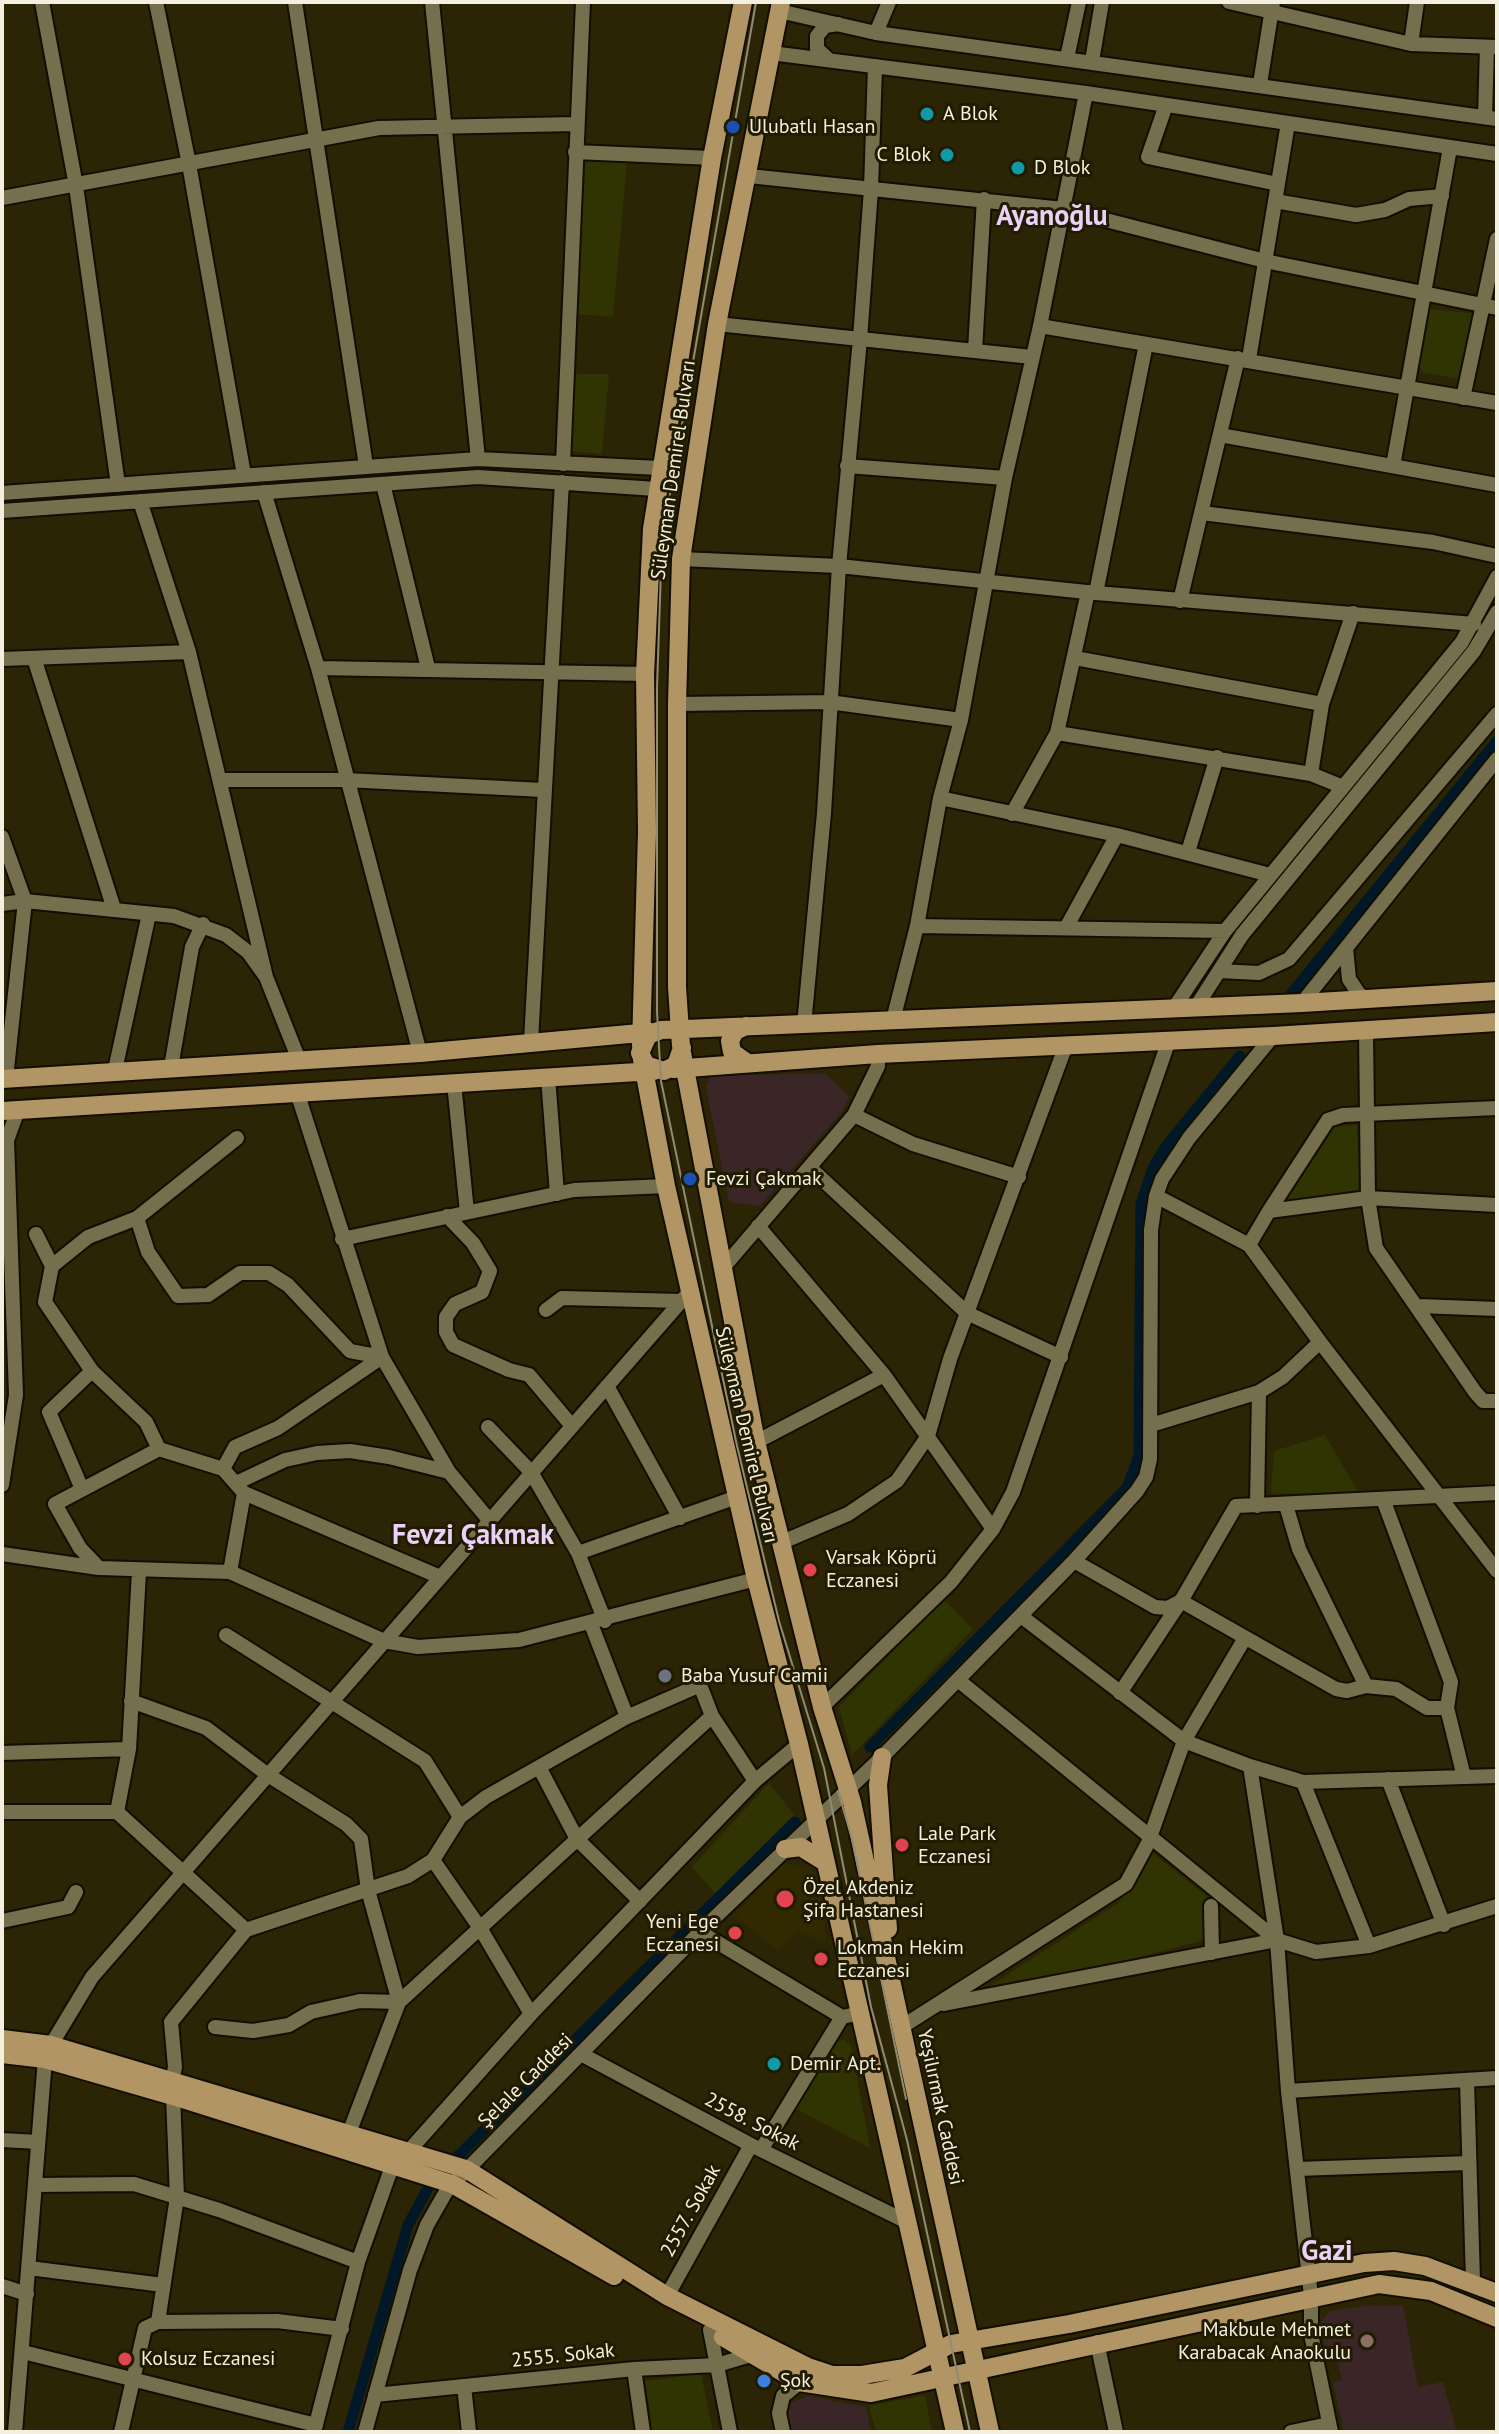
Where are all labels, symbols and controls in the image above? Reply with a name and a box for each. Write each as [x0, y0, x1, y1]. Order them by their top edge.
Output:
place label: A Blok [943, 102, 998, 126]
marker: A Blok [918, 105, 936, 123]
place label: Ulubatlı Hasan [749, 115, 875, 139]
marker: Ulubatlı Hasan [724, 118, 742, 136]
place label: C Blok [876, 143, 931, 167]
marker: C Blok [938, 146, 956, 164]
place label: D Blok [1034, 156, 1090, 180]
marker: D Blok [1009, 159, 1027, 177]
district label: Ayanoğlu [996, 200, 1108, 234]
street label: Süleyman Demirel Bulvarı [647, 359, 701, 581]
place label: Fevzi Çakmak [706, 1167, 821, 1191]
marker: Fevzi Çakmak [681, 1170, 699, 1188]
street label: Süleyman Demirel Bulvarı [709, 1324, 783, 1546]
district label: Fevzi Çakmak [392, 1519, 554, 1553]
place label: Varsak Köprü Eczanesi [826, 1546, 937, 1593]
marker: Varsak Köprü Eczanesi [801, 1561, 819, 1579]
place label: Baba Yusuf Camii [681, 1664, 828, 1688]
marker: Baba Yusuf Camii [656, 1667, 674, 1685]
place label: Lale Park Eczanesi [918, 1822, 996, 1869]
marker: Lale Park Eczanesi [893, 1836, 911, 1854]
place label: Özel Akdeniz Şifa Hastanesi [803, 1876, 924, 1923]
marker: Özel Akdeniz Şifa Hastanesi [774, 1888, 796, 1910]
place label: Yeni Ege Eczanesi [646, 1910, 719, 1957]
marker: Yeni Ege Eczanesi [726, 1924, 744, 1942]
place label: Lokman Hekim Eczanesi [837, 1936, 964, 1983]
marker: Lokman Hekim Eczanesi [812, 1950, 830, 1968]
street label: Yeşilırmak Caddesi [912, 2027, 968, 2187]
street label: Şelale Caddesi [474, 2029, 578, 2133]
place label: Demir Apt. [790, 2052, 881, 2076]
marker: Demir Apt. [765, 2055, 783, 2073]
street label: 2558. Sokak [700, 2088, 804, 2156]
street label: 2557. Sokak [656, 2161, 726, 2261]
district label: Gazi [1301, 2235, 1353, 2269]
place label: Makbule Mehmet Karabacak Anaokulu [1178, 2318, 1351, 2365]
marker: Makbule Mehmet Karabacak Anaokulu [1358, 2332, 1376, 2350]
street label: 2555. Sokak [510, 2339, 616, 2373]
place label: Kolsuz Eczanesi [141, 2347, 275, 2371]
marker: Kolsuz Eczanesi [116, 2350, 134, 2368]
place label: Şok [780, 2369, 811, 2393]
marker: Şok [755, 2372, 773, 2390]

